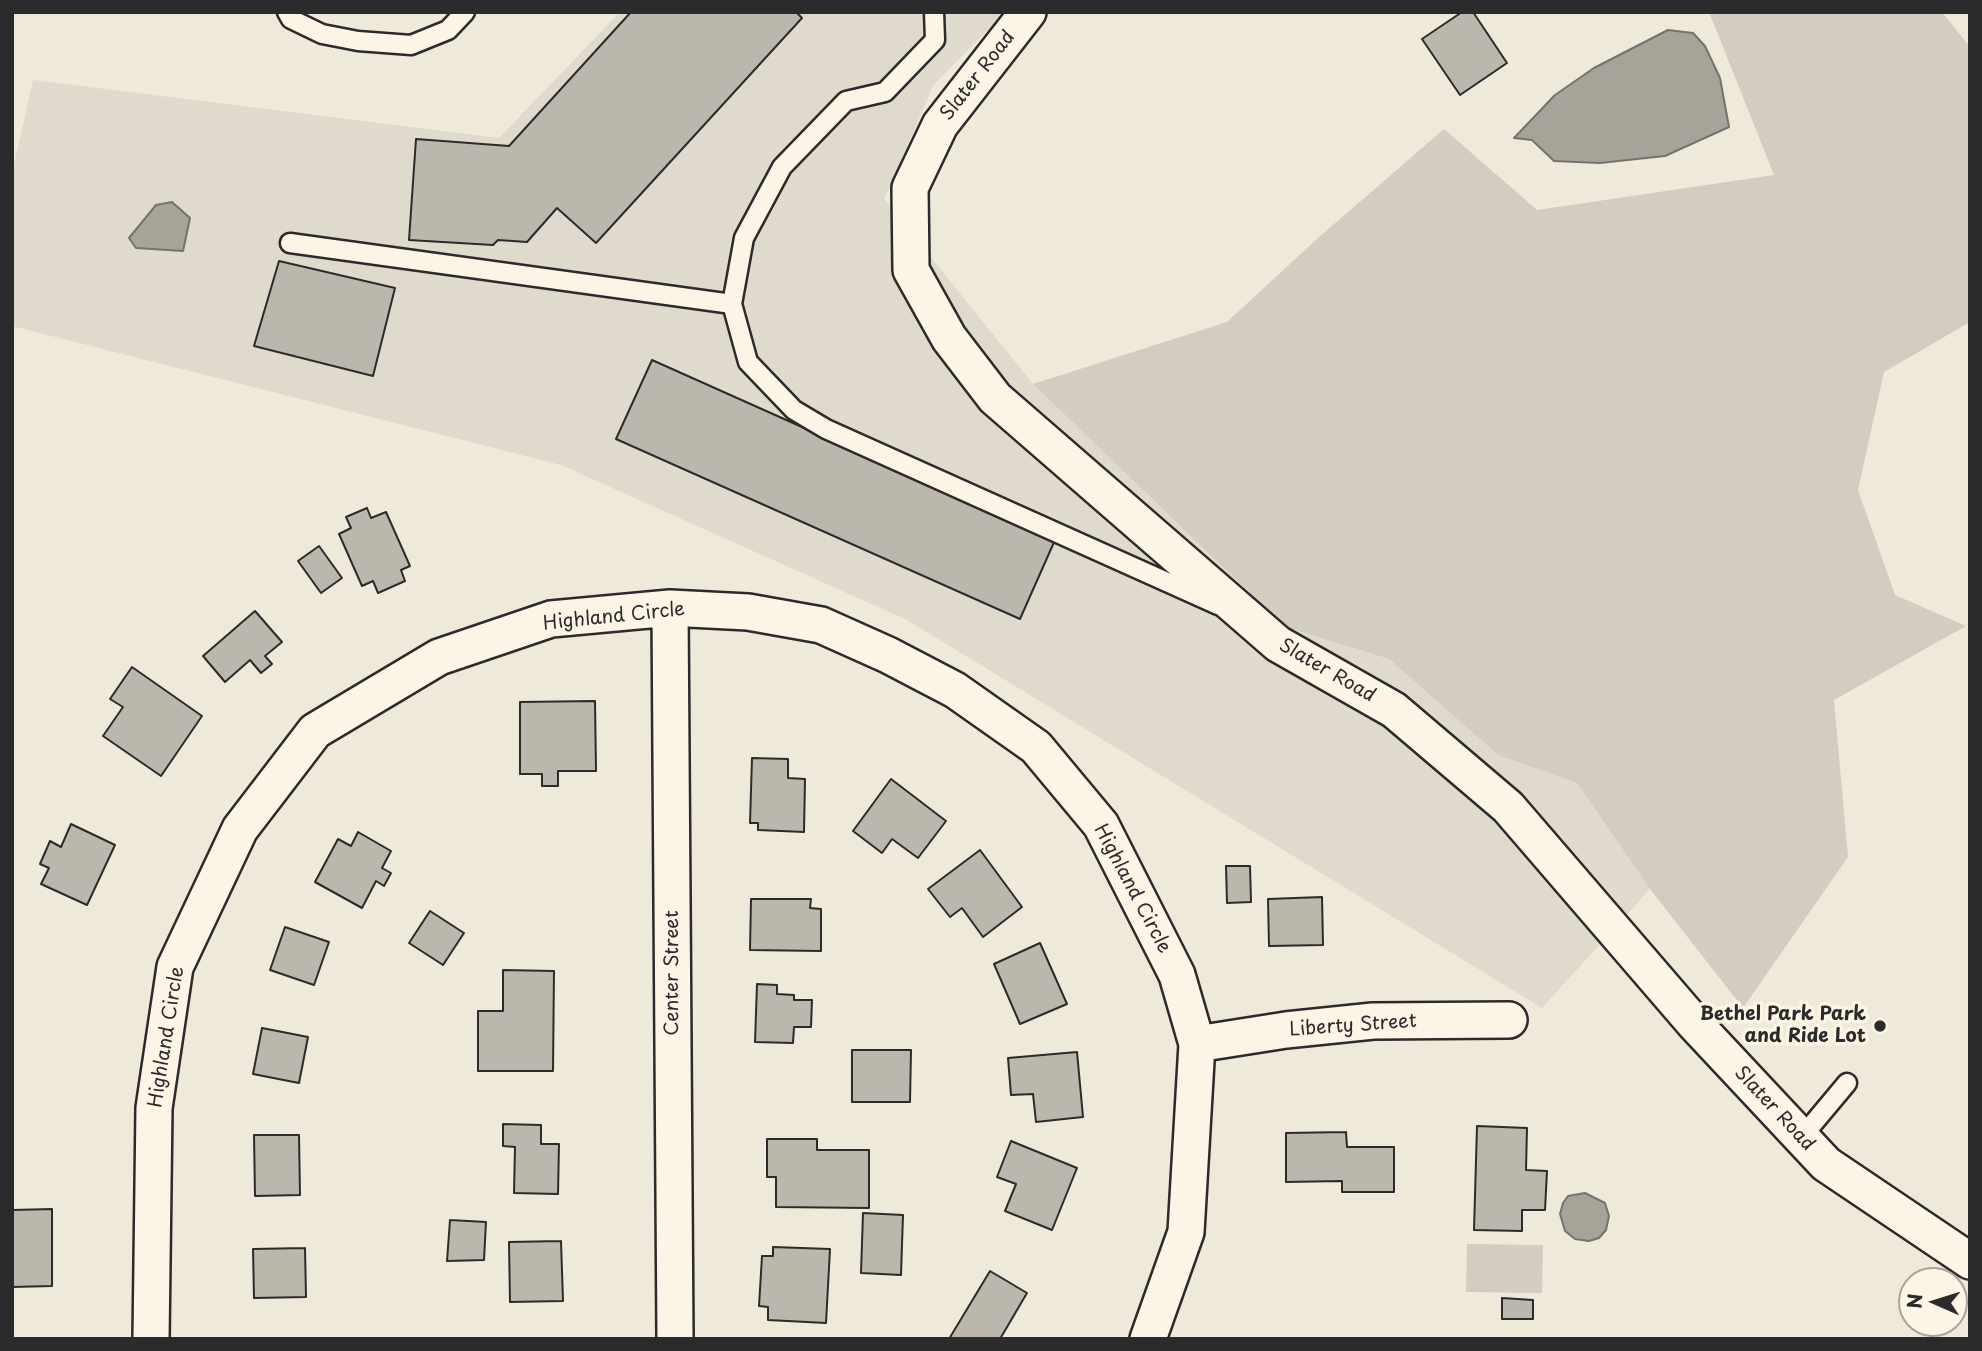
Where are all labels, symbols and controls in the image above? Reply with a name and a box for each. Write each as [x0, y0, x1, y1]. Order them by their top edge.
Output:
street label: Slater Road [936, 27, 1020, 125]
street label: Highland Circle [542, 598, 686, 636]
street label: Slater Road [1275, 634, 1379, 708]
street label: Highland Circle [1088, 821, 1176, 957]
street label: Center Street [662, 910, 684, 1036]
street label: Highland Circle [145, 965, 189, 1109]
place label: Bethel Park Park and Ride Lot [1700, 1004, 1866, 1048]
street label: Liberty Street [1289, 1010, 1417, 1042]
marker: Bethel Park Park and Ride Lot [1872, 1018, 1888, 1034]
street label: Slater Road [1729, 1062, 1819, 1156]
north arrow [1898, 1267, 1968, 1337]
text: N [1900, 1293, 1928, 1309]

